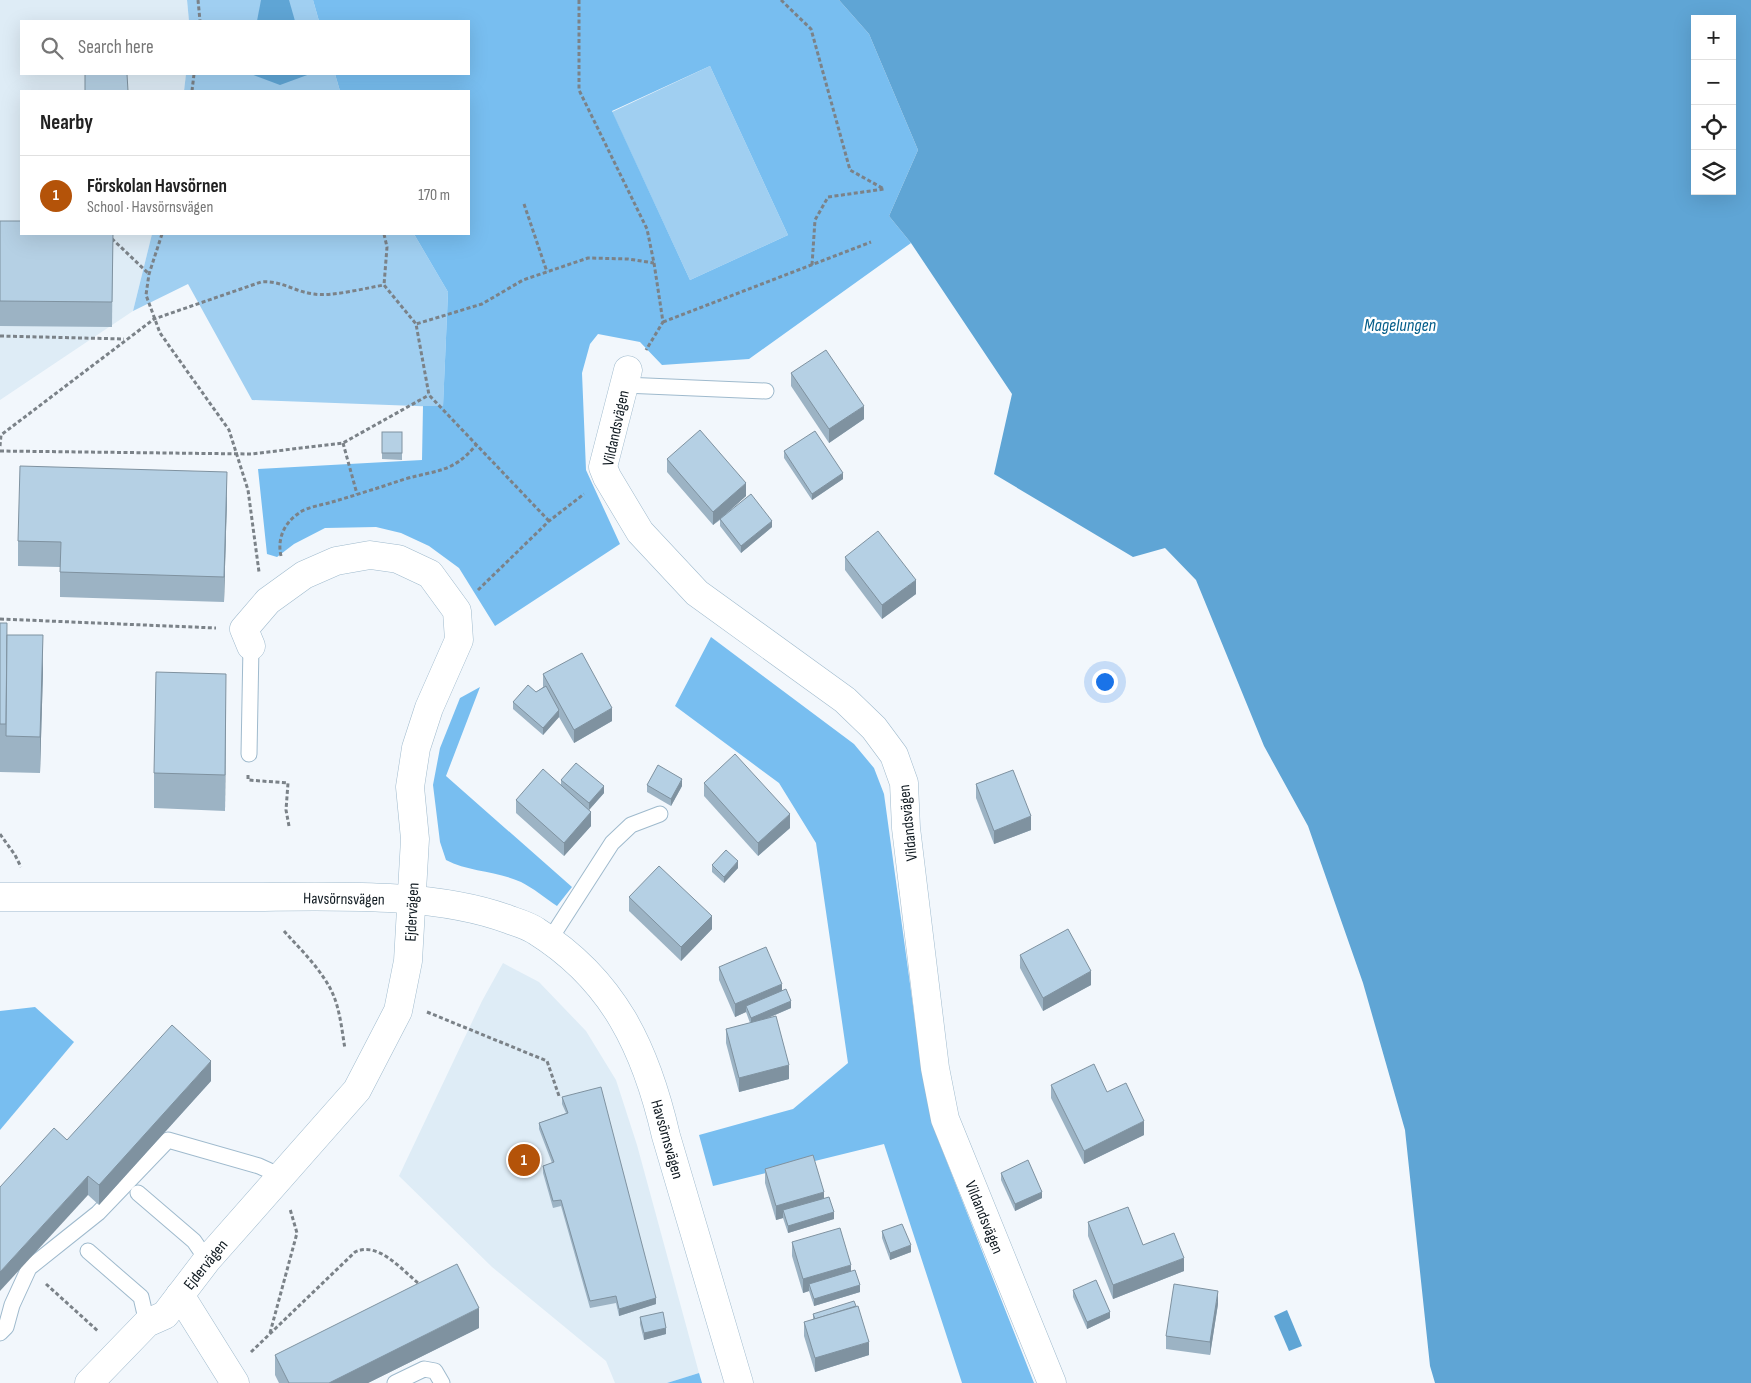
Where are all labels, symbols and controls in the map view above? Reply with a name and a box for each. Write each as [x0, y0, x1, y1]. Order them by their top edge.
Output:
map controls [1691, 15, 1736, 195]
button: + [1691, 15, 1736, 60]
search box [20, 20, 470, 75]
icon: search [38, 34, 66, 62]
text: Search here [78, 36, 154, 59]
button: − [1691, 60, 1736, 105]
button: locate [1691, 105, 1736, 150]
text: Nearby [40, 110, 93, 135]
button: layers [1691, 150, 1736, 195]
text: Förskolan Havsörnen [87, 175, 227, 198]
text: 1 [53, 186, 59, 205]
text: 170 m [418, 186, 450, 205]
text: School · Havsörnsvägen [87, 198, 213, 217]
water label: Magelungen [1364, 315, 1437, 336]
street label: Vildandsvägen [599, 389, 634, 468]
your location [1092, 669, 1118, 695]
street label: Vildandsvägen [895, 784, 922, 862]
street label: Ejdervägen [401, 882, 424, 942]
street label: Havsörnsvägen [303, 889, 385, 910]
street label: Havsörnsvägen [646, 1098, 687, 1181]
pin: 1 [508, 1141, 540, 1179]
street label: Vildandsvägen [960, 1178, 1007, 1257]
street label: Ejdervägen [180, 1236, 232, 1294]

